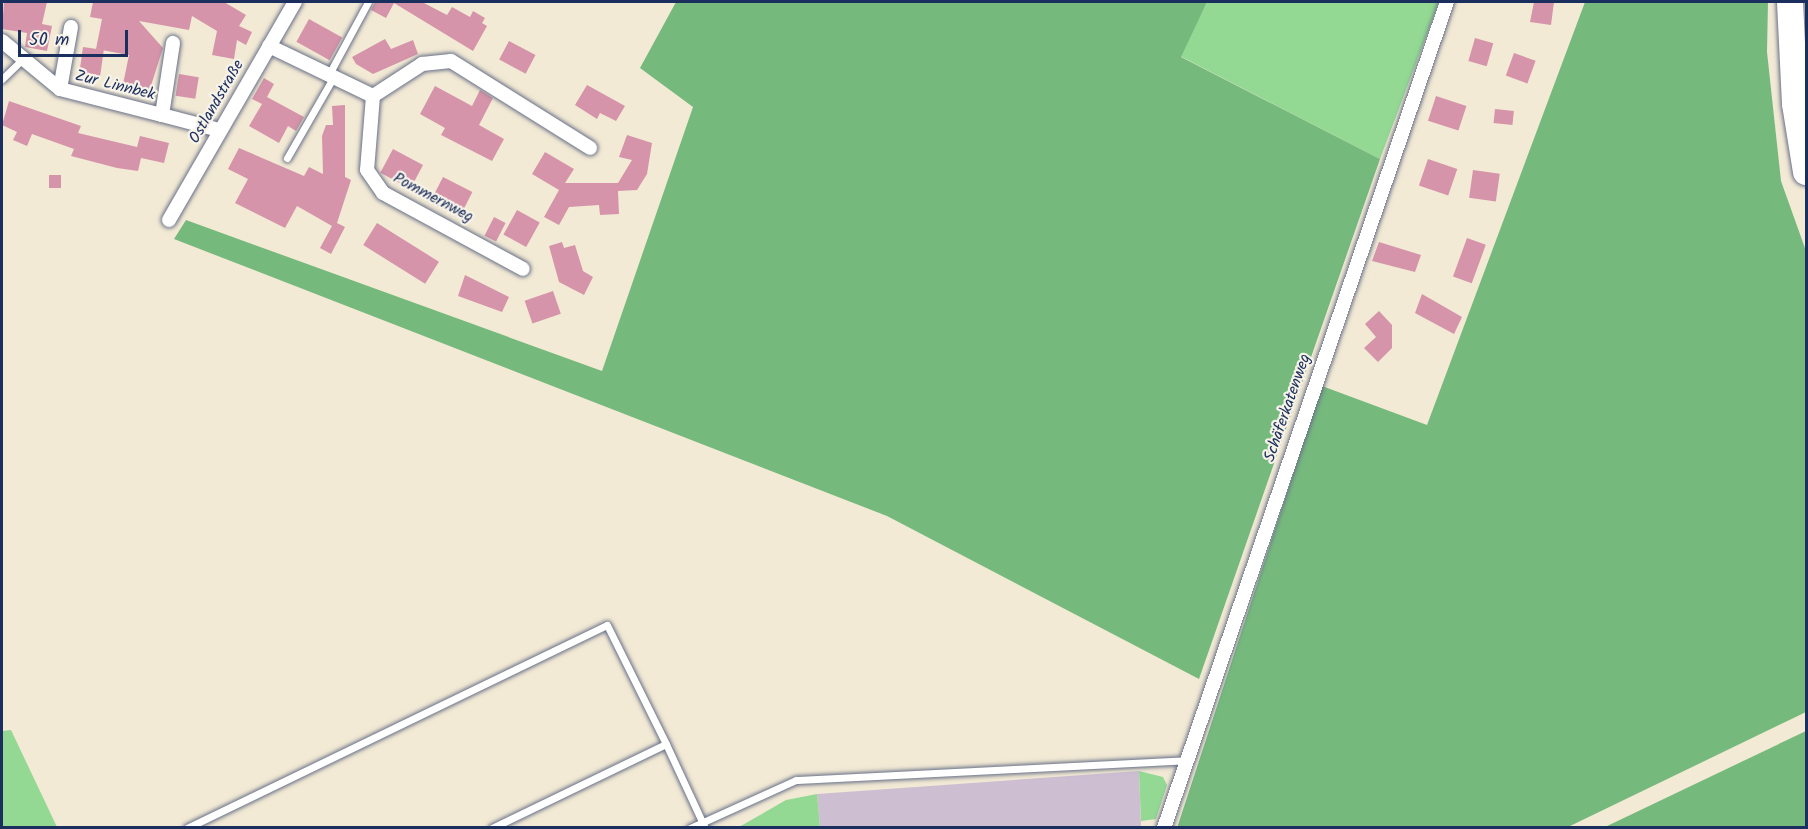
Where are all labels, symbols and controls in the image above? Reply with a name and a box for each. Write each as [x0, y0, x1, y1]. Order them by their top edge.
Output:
scale bar [21, 18, 130, 56]
text: 50 m [29, 26, 69, 55]
street label: Ostlandstraße [185, 57, 249, 147]
street label: Zur Linnbek [73, 67, 157, 105]
street label: Pommernweg [390, 169, 476, 227]
street label: Schäferkatenweg [1261, 352, 1315, 464]

